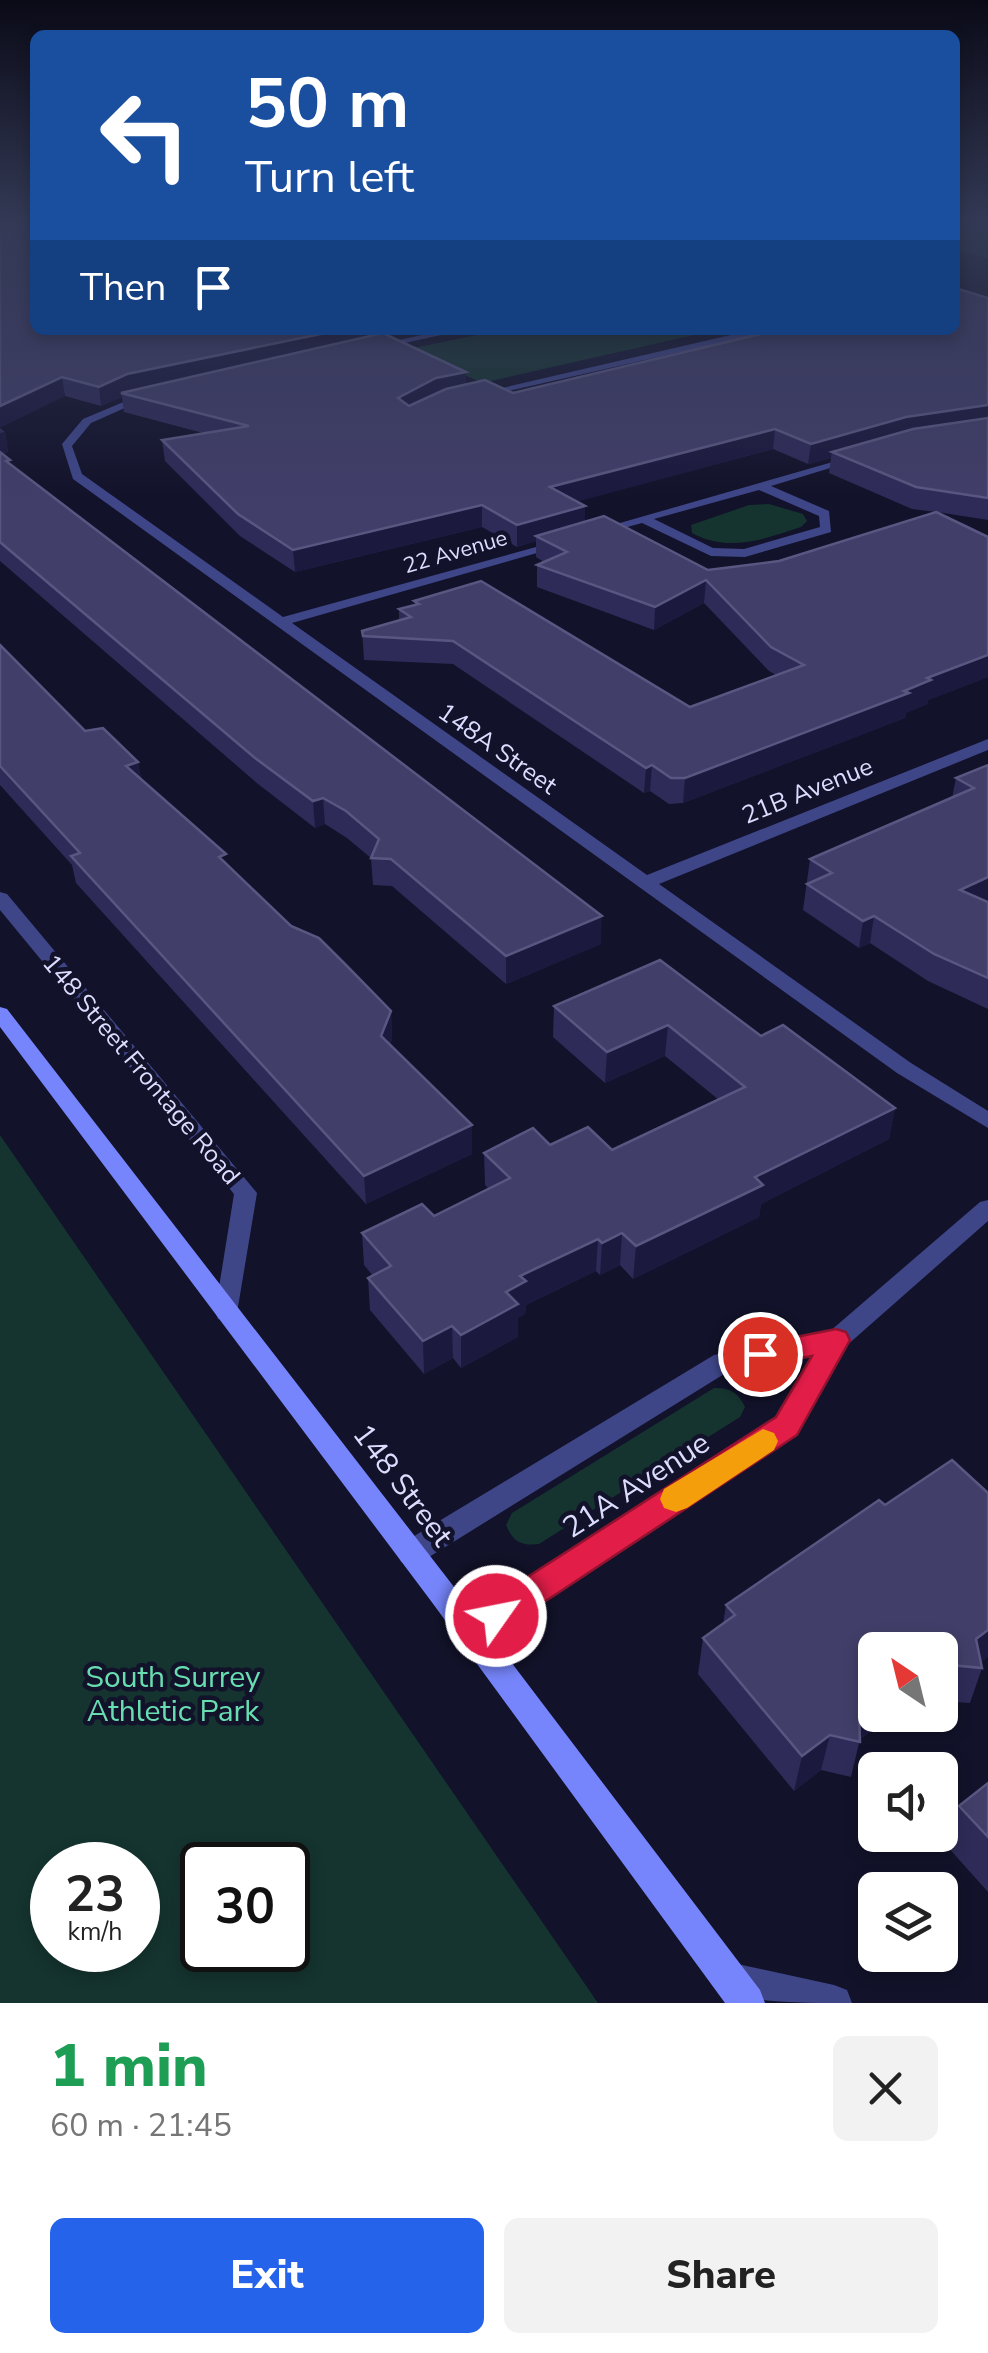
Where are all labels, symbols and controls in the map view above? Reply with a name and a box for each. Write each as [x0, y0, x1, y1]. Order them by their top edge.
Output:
text: 50 m [245, 56, 409, 152]
icon: left [80, 70, 210, 200]
text: Turn left [245, 147, 414, 208]
icon: arrive [186, 260, 241, 315]
text: Then [80, 262, 166, 313]
street label: 22 Avenue [400, 523, 511, 581]
street label: 148A Street [431, 695, 564, 802]
street label: 21B Avenue [737, 749, 878, 833]
street label: 148 Street Frontage Road [35, 947, 248, 1192]
pin [718, 1312, 803, 1397]
icon: arrive [733, 1327, 788, 1382]
street label: 148 Street [343, 1416, 462, 1555]
street label: 21A Avenue [555, 1423, 718, 1548]
position arrow [444, 1564, 548, 1668]
north arrow [858, 1632, 958, 1732]
map controls [858, 1632, 958, 1972]
park label: South Surrey Athletic Park [86, 1657, 261, 1732]
button: sound [858, 1752, 958, 1852]
speed limit sign: 30 [180, 1842, 310, 1972]
text: 23 [65, 1860, 125, 1929]
button: layers [858, 1872, 958, 1972]
text: km/h [67, 1915, 123, 1949]
text: 1 min [50, 2025, 208, 2107]
button: close [833, 2036, 938, 2141]
text: 60 m · 21:45 [50, 2104, 232, 2147]
button: Exit [50, 2218, 484, 2333]
button: Share [504, 2218, 938, 2333]

